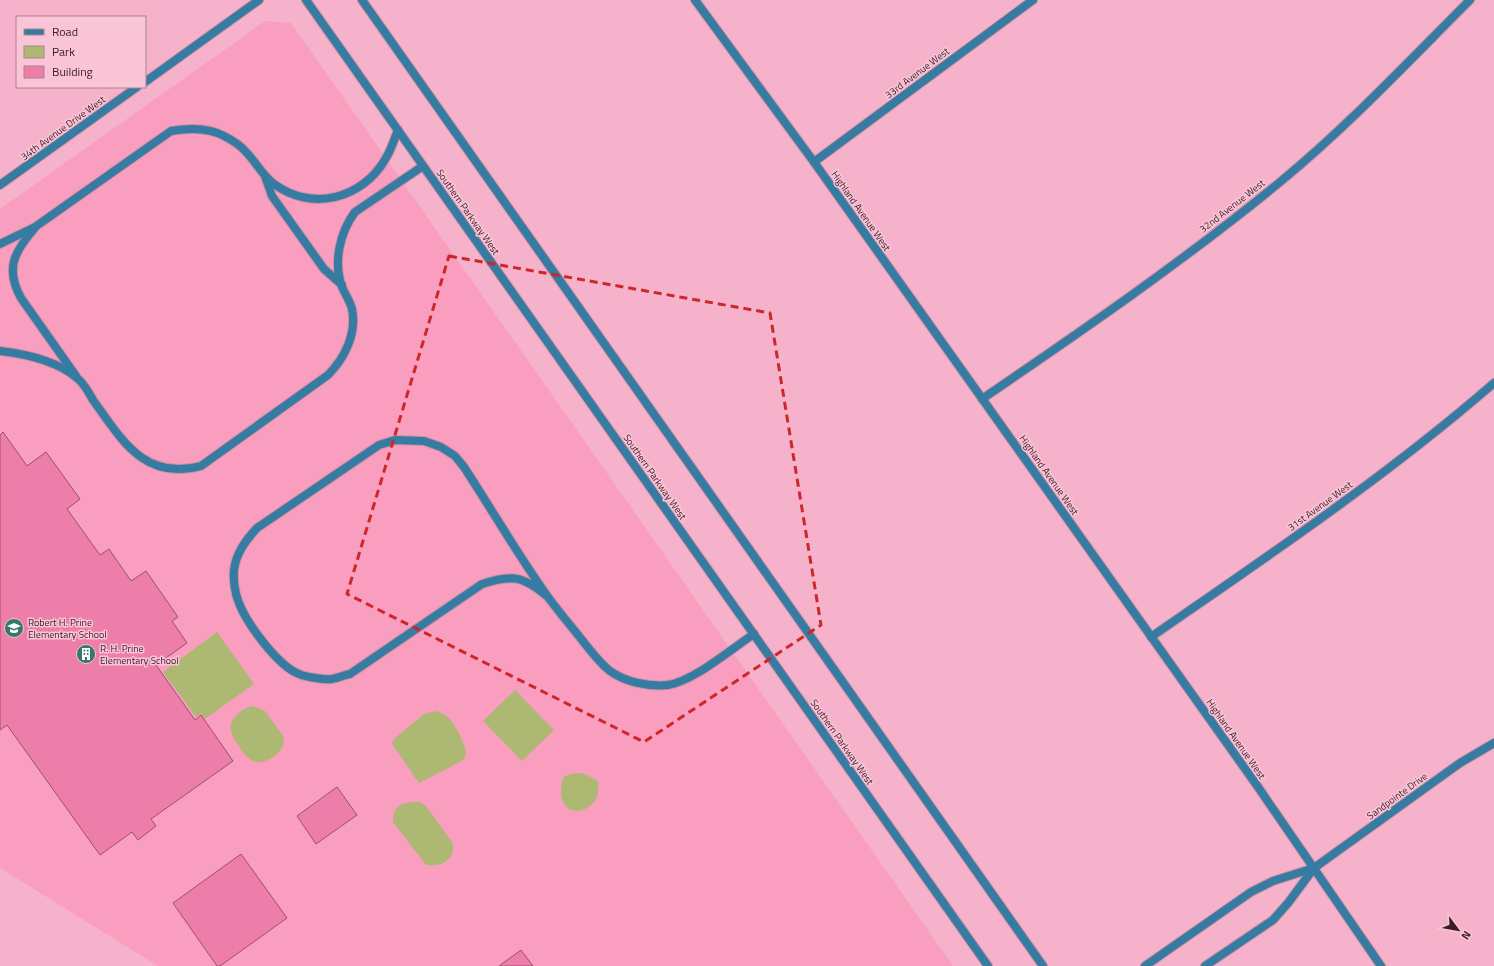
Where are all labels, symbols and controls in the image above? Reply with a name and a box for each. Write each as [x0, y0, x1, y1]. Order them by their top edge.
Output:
legend [16, 16, 146, 88]
text: Road [52, 22, 78, 41]
text: Park [52, 42, 75, 61]
street label: 33rd Avenue West [882, 43, 953, 102]
text: Building [52, 62, 93, 81]
street label: 34th Avenue Drive West [17, 92, 109, 164]
street label: Southern Parkway West [433, 166, 504, 258]
street label: Highland Avenue West [828, 168, 895, 255]
street label: 32nd Avenue West [1196, 175, 1268, 236]
street label: Southern Parkway West [620, 431, 691, 523]
street label: Highland Avenue West [1016, 432, 1083, 519]
street label: 31st Avenue West [1284, 477, 1356, 535]
place label: Robert H. Prine Elementary School [28, 615, 107, 642]
school or university icon: Robert H. Prine Elementary School [3, 617, 25, 639]
place label: R. H. Prine Elementary School [100, 641, 179, 668]
building icon: R. H. Prine Elementary School [75, 643, 97, 665]
street label: Southern Parkway West [807, 696, 878, 788]
street label: Highland Avenue West [1203, 696, 1270, 783]
street label: Sandpointe Drive [1364, 769, 1430, 823]
north arrow [1438, 910, 1478, 950]
text: N [1458, 928, 1475, 943]

